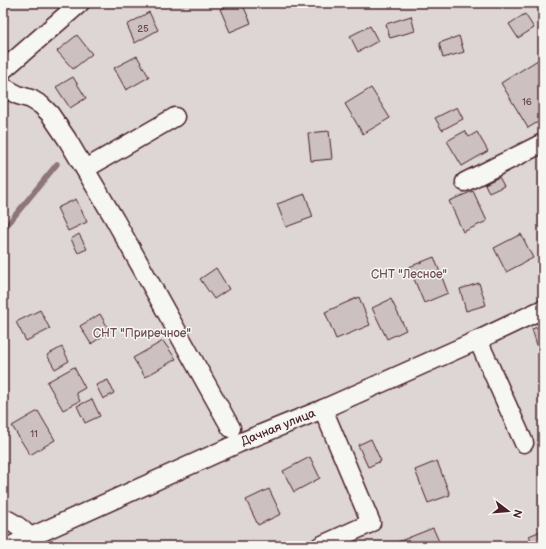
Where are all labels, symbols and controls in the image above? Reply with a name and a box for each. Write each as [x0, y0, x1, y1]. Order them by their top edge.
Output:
house number: 25 [137, 23, 149, 35]
house number: 16 [522, 96, 532, 108]
park label: СНТ "Лесное" [371, 267, 447, 282]
park label: СНТ "Приречное" [93, 326, 191, 341]
street label: Дачная улица [239, 406, 318, 449]
house number: 11 [30, 428, 38, 440]
north arrow [488, 491, 528, 531]
text: N [510, 508, 525, 519]

